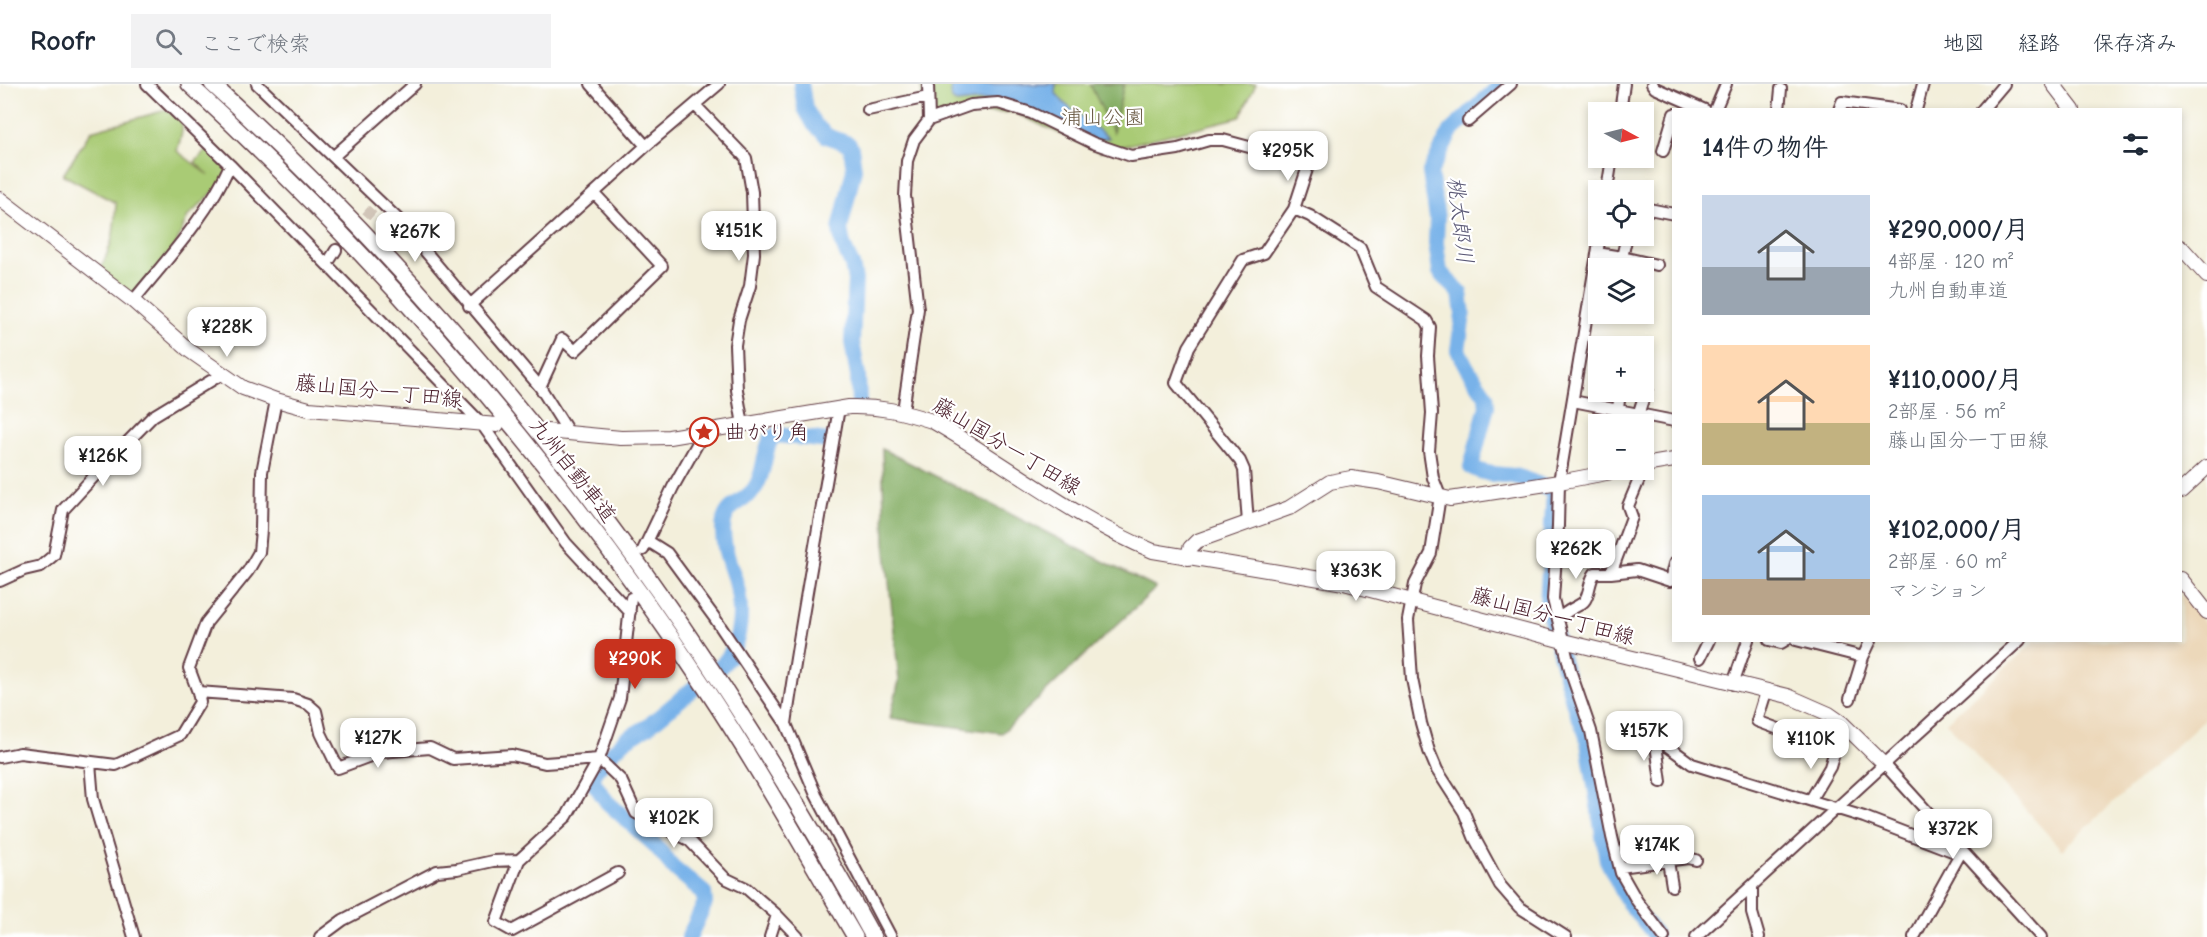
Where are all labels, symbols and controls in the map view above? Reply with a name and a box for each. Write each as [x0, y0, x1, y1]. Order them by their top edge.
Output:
search box [131, 14, 551, 68]
text: Roofr [30, 25, 95, 57]
icon: search [152, 25, 185, 58]
text: ここで検索 [200, 31, 310, 57]
text: 地図 [1943, 31, 1985, 55]
text: 経路 [2018, 31, 2060, 55]
text: 保存済み [2093, 31, 2177, 55]
north arrow [1588, 102, 1654, 168]
map controls [1588, 102, 1654, 480]
park label: 浦山公園 [1061, 105, 1145, 129]
icon: filters [2119, 128, 2152, 161]
pin: ¥295K [1246, 131, 1330, 182]
text: 14件の物件 [1702, 133, 1828, 163]
text: ¥295K [1262, 139, 1314, 162]
water label: 桃太郎川 [1442, 175, 1478, 265]
button: locate [1588, 180, 1654, 246]
pin: ¥151K [697, 211, 781, 262]
pin: ¥267K [373, 212, 457, 263]
text: ¥290,000/月 [1888, 215, 2029, 245]
text: ¥151K [715, 219, 763, 242]
icon: home [1750, 219, 1822, 291]
text: ¥267K [390, 220, 440, 243]
text: 4部屋 · 120 m² [1888, 250, 2013, 273]
button: layers [1588, 258, 1654, 324]
text: 九州自動車道 [1888, 279, 2008, 302]
pin: ¥228K [185, 307, 269, 358]
text: ¥228K [201, 315, 253, 338]
button: + [1588, 336, 1654, 402]
text: ¥110,000/月 [1888, 365, 2023, 395]
icon: home [1750, 369, 1822, 441]
street label: 藤山国分一丁田線 [294, 370, 464, 412]
street label: 藤山国分一丁田線 [929, 392, 1085, 500]
text: 2部屋 · 56 m² [1888, 400, 2005, 423]
street label: 九州自動車道 [525, 413, 621, 527]
button: − [1588, 414, 1654, 480]
place icon: 曲がり角 [688, 416, 720, 448]
place label: 曲がり角 [725, 420, 809, 444]
text: 藤山国分一丁田線 [1888, 429, 2048, 452]
pin: ¥126K [61, 436, 145, 487]
text: ¥126K [78, 444, 128, 467]
text: ¥102,000/月 [1888, 515, 2026, 545]
icon: home [1750, 519, 1822, 591]
pin: ¥262K [1534, 529, 1618, 580]
text: ¥262K [1550, 537, 1602, 560]
text: 2部屋 · 60 m² [1888, 550, 2007, 573]
pin: ¥363K [1314, 551, 1398, 602]
text: ¥363K [1330, 559, 1382, 582]
text: マンション [1888, 579, 1987, 602]
street label: 藤山国分一丁田線 [1469, 583, 1637, 649]
pin: ¥290K [593, 639, 677, 690]
text: ¥290K [609, 647, 661, 670]
pin: ¥157K [1602, 711, 1686, 762]
pin: ¥127K [336, 718, 420, 769]
text: ¥157K [1620, 719, 1668, 742]
pin: ¥110K [1769, 719, 1853, 770]
text: ¥127K [354, 726, 402, 749]
text: ¥110K [1787, 727, 1835, 750]
pin: ¥102K [632, 798, 716, 849]
text: ¥102K [649, 806, 699, 829]
pin: ¥372K [1911, 809, 1995, 860]
text: ¥372K [1928, 817, 1978, 840]
pin: ¥174K [1615, 825, 1699, 876]
text: ¥174K [1634, 833, 1680, 856]

